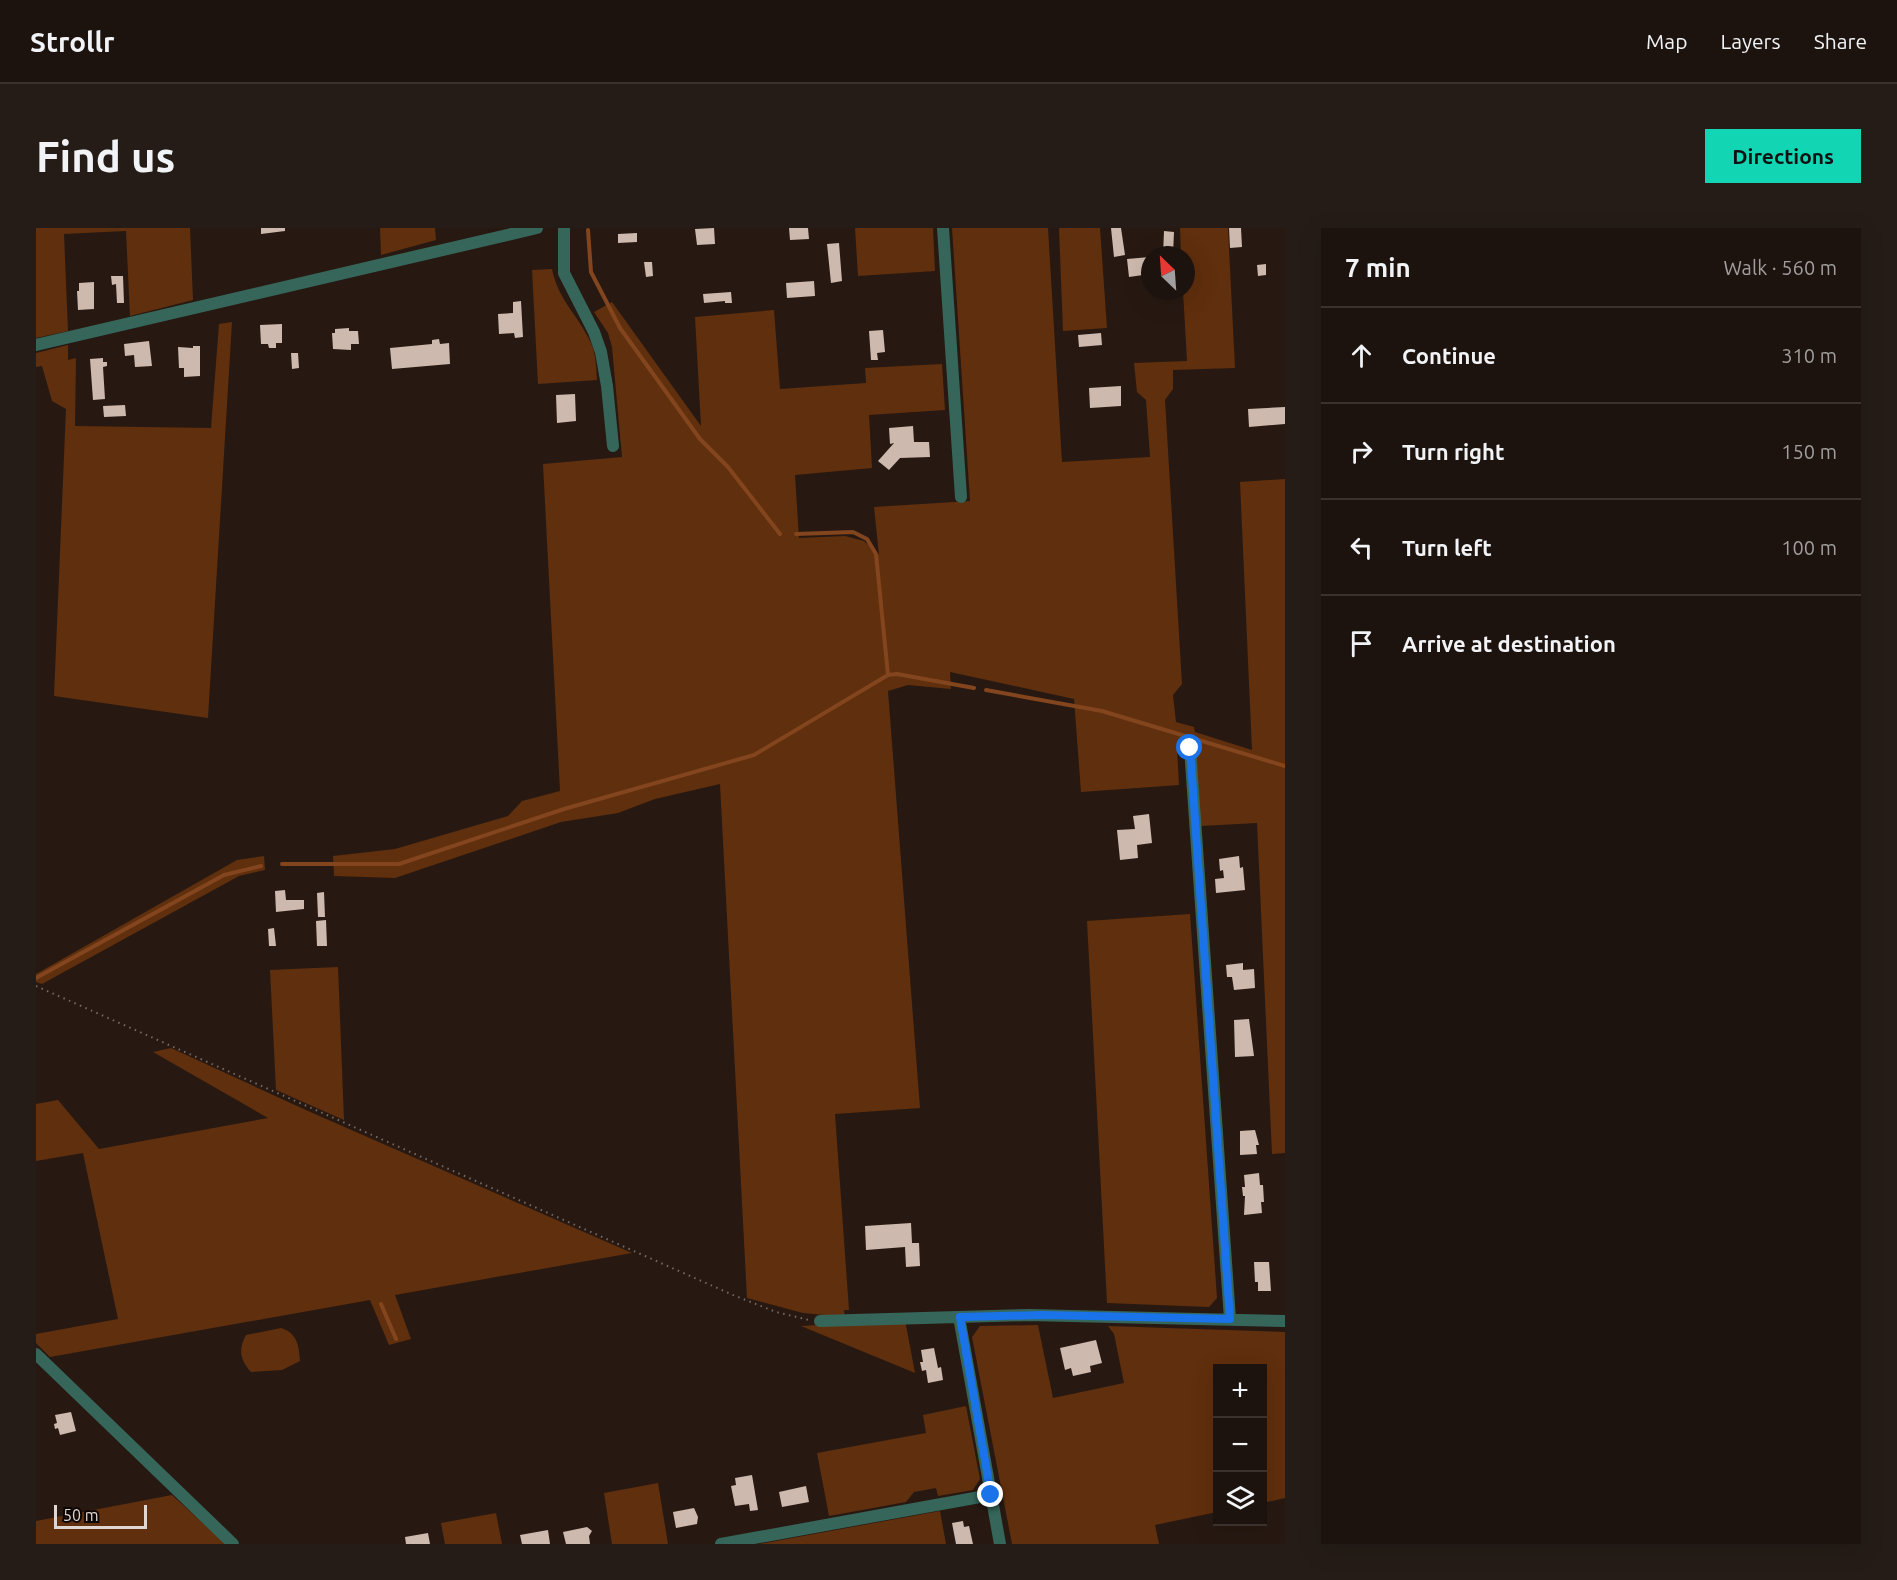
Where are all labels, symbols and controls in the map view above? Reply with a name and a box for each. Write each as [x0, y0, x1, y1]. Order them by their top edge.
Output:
text: Strollr [30, 26, 115, 57]
text: Map [1646, 29, 1687, 53]
text: Layers [1720, 29, 1781, 53]
text: Share [1814, 29, 1867, 53]
button: Directions [1705, 129, 1861, 183]
text: Find us [36, 133, 175, 180]
north arrow [1141, 246, 1195, 300]
text: 7 min [1345, 253, 1411, 282]
text: Walk · 560 m [1724, 256, 1837, 279]
icon: ahead [1345, 339, 1378, 372]
text: Continue [1402, 343, 1496, 368]
text: 310 m [1781, 344, 1837, 367]
icon: right [1345, 435, 1378, 468]
text: Turn right [1402, 439, 1504, 464]
text: 150 m [1781, 440, 1837, 463]
icon: left [1345, 531, 1378, 564]
text: Turn left [1402, 535, 1492, 560]
text: 100 m [1781, 536, 1837, 559]
icon: arrive [1345, 627, 1378, 660]
text: Arrive at destination [1402, 631, 1616, 656]
route start [1176, 734, 1202, 760]
map controls [1213, 1364, 1267, 1526]
button: + [1213, 1364, 1267, 1418]
button: − [1213, 1418, 1267, 1472]
button: layers [1213, 1472, 1267, 1526]
route end [977, 1481, 1003, 1507]
scale bar [54, 1502, 147, 1530]
text: 50 m [63, 1506, 99, 1524]

